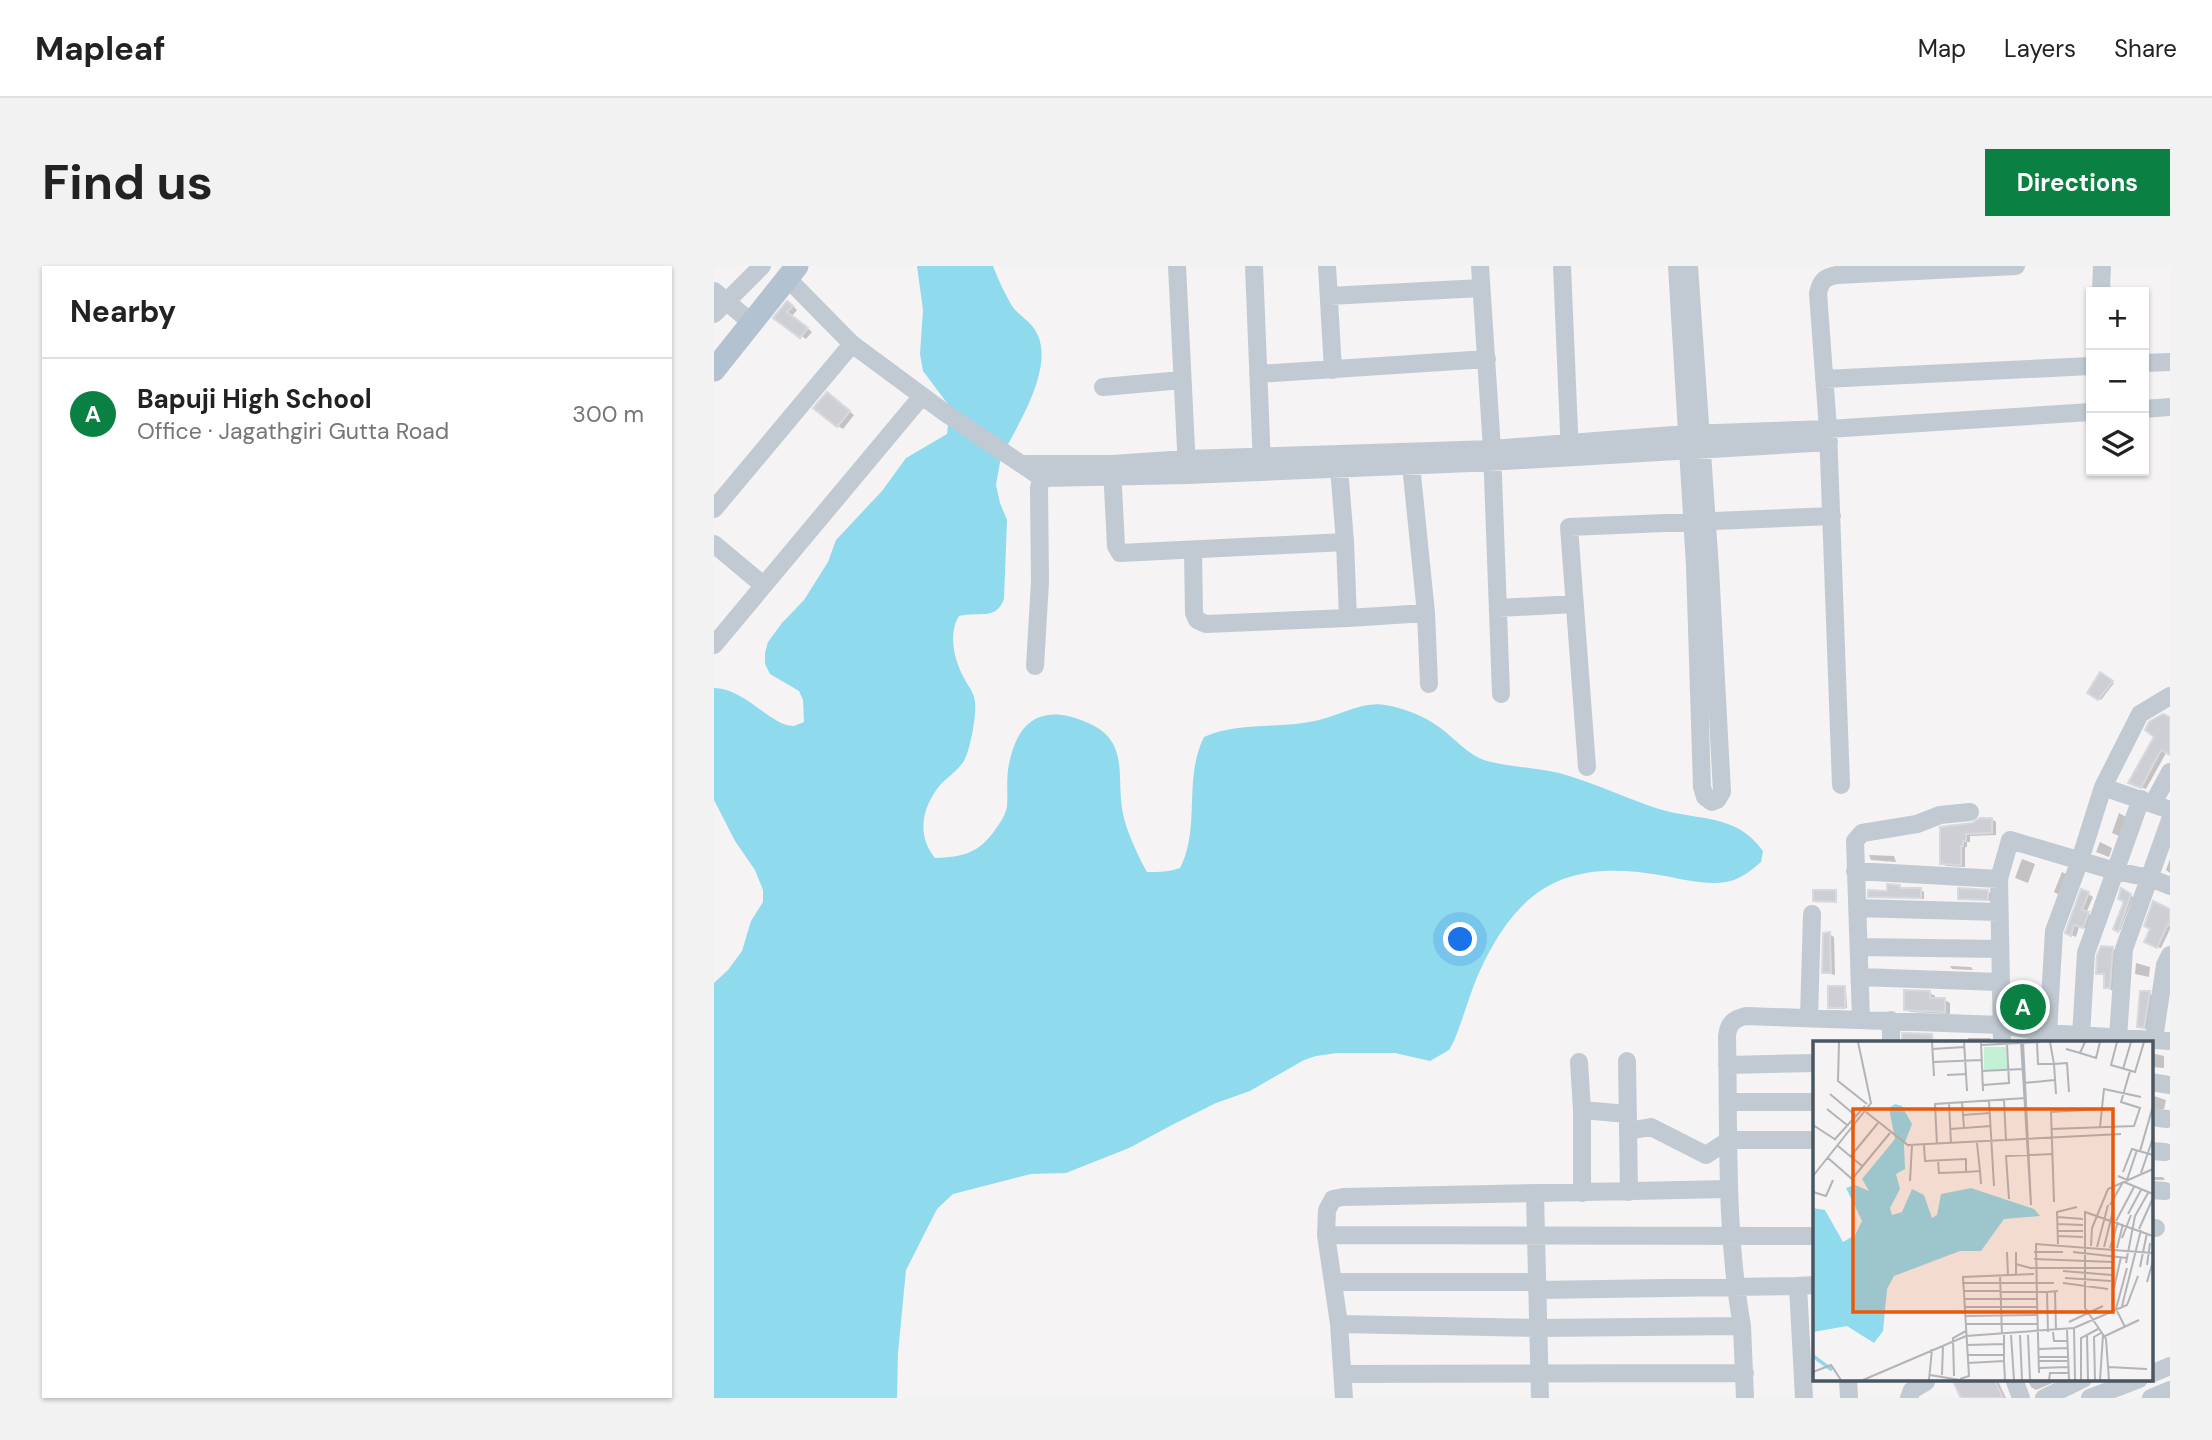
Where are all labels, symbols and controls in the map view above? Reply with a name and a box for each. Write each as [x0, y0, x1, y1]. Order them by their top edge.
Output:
text: Mapleaf [35, 27, 165, 70]
text: Map [1918, 33, 1966, 64]
text: Layers [2004, 33, 2076, 64]
text: Share [2114, 33, 2177, 64]
button: Directions [1985, 149, 2170, 216]
text: Find us [42, 150, 213, 214]
map controls [2086, 287, 2149, 476]
button: + [2086, 287, 2149, 350]
text: Nearby [70, 292, 176, 331]
button: − [2086, 350, 2149, 413]
text: Bapuji High School [137, 382, 372, 416]
text: A [85, 399, 101, 429]
text: 300 m [572, 399, 644, 429]
button: layers [2086, 413, 2149, 476]
text: Office · Jagathgiri Gutta Road [137, 416, 449, 446]
your location [1443, 922, 1477, 956]
pin: A [2000, 981, 2046, 1033]
inset map [1813, 1041, 2152, 1380]

